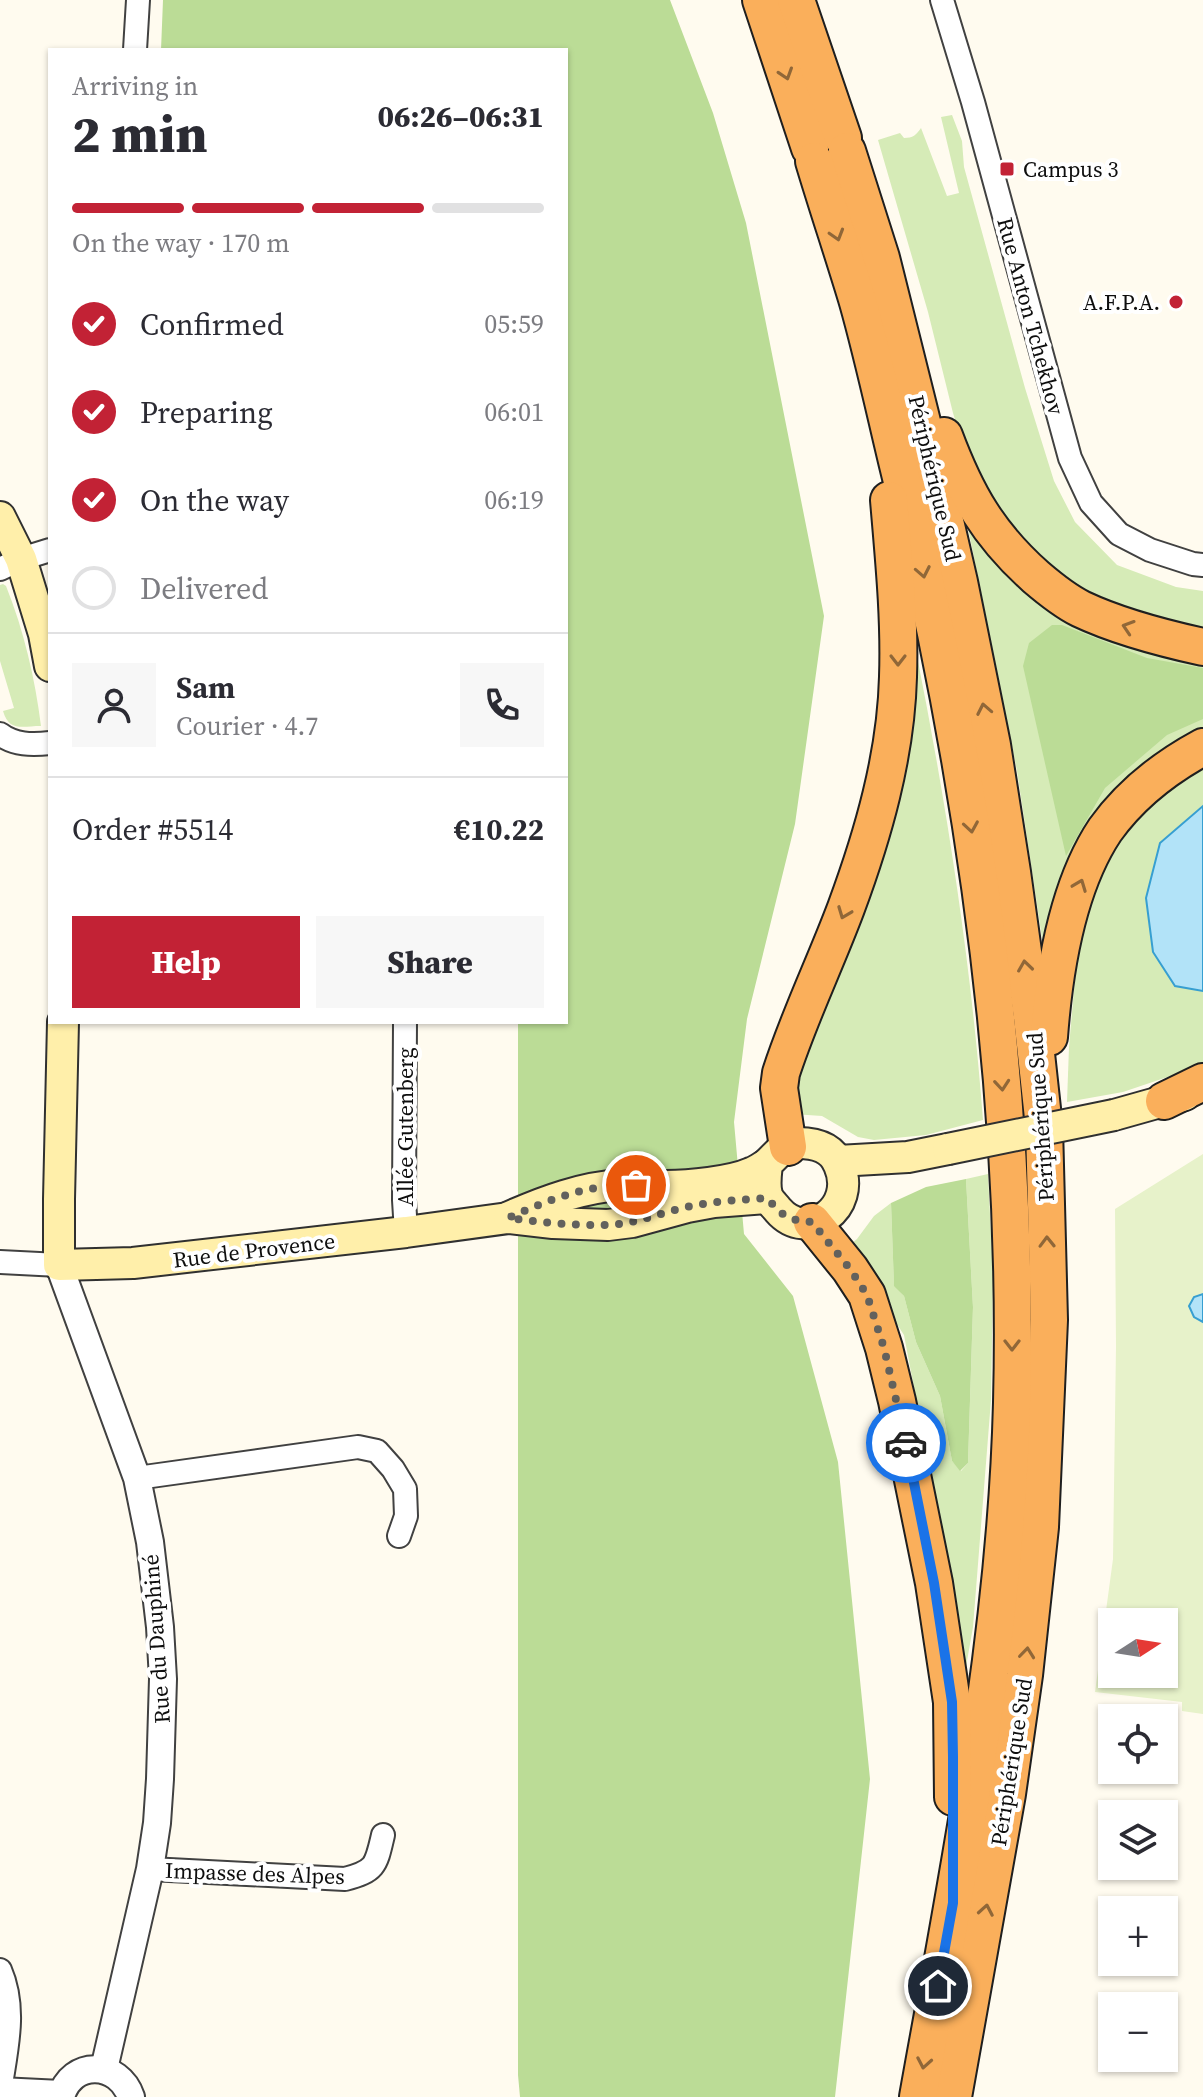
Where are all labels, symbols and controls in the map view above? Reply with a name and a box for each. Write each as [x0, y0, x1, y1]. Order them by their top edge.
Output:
one-way arrow [777, 66, 793, 80]
text: Arriving in [72, 68, 198, 104]
text: 06:26–06:31 [377, 96, 544, 137]
text: 2 min [72, 98, 208, 169]
place label: Campus 3 [1023, 154, 1119, 184]
marker: Campus 3 [998, 160, 1016, 178]
street label: Rue Anton Tchekhov [990, 214, 1072, 418]
text: On the way · 170 m [72, 225, 290, 261]
one-way arrow [828, 228, 844, 241]
place label: A.F.P.A. [1083, 287, 1160, 317]
marker: A.F.P.A. [1167, 293, 1185, 311]
icon: check [72, 302, 116, 346]
text: Confirmed [140, 304, 284, 345]
text: 05:59 [484, 306, 544, 342]
icon: check [72, 390, 116, 434]
text: Preparing [140, 392, 273, 433]
street label: Périphérique Sud [901, 392, 969, 565]
text: 06:01 [484, 394, 544, 430]
icon: check [72, 478, 116, 522]
text: On the way [140, 480, 289, 521]
text: 06:19 [484, 482, 544, 518]
one-way arrow [914, 565, 931, 579]
text: Delivered [140, 568, 268, 609]
one-way arrow [1122, 620, 1136, 636]
one-way arrow [889, 654, 907, 667]
button: person [72, 663, 156, 747]
button: phone [460, 663, 544, 747]
text: Sam [176, 667, 235, 708]
one-way arrow [977, 702, 994, 716]
text: Courier · 4.7 [176, 708, 318, 744]
text: Order #5514 [72, 809, 233, 850]
text: €10.22 [454, 809, 544, 850]
one-way arrow [961, 821, 978, 834]
one-way arrow [1070, 878, 1087, 892]
one-way arrow [837, 905, 854, 919]
button: Help [72, 916, 300, 1008]
button: Share [316, 916, 544, 1008]
one-way arrow [1017, 959, 1034, 973]
street label: Périphérique Sud [1019, 1031, 1061, 1203]
street label: Allée Gutenberg [390, 1047, 420, 1207]
one-way arrow [994, 1079, 1011, 1092]
pin [602, 1151, 670, 1219]
icon: bag [614, 1163, 658, 1207]
street label: Rue de Provence [171, 1225, 337, 1275]
one-way arrow [1039, 1235, 1056, 1248]
one-way arrow [1003, 1339, 1021, 1352]
courier [866, 1403, 946, 1483]
icon: car [884, 1421, 928, 1465]
street label: Rue du Dauphiné [135, 1553, 177, 1725]
north arrow [1098, 1608, 1178, 1688]
map controls [1098, 1608, 1178, 2072]
one-way arrow [1018, 1646, 1035, 1659]
street label: Périphérique Sud [983, 1675, 1039, 1848]
button: locate [1098, 1704, 1178, 1784]
button: layers [1098, 1800, 1178, 1880]
street label: Impasse des Alpes [165, 1855, 345, 1891]
button: + [1098, 1896, 1178, 1976]
one-way arrow [977, 1903, 994, 1917]
pin [904, 1952, 972, 2020]
icon: home [916, 1964, 960, 2008]
button: − [1098, 1992, 1178, 2072]
one-way arrow [916, 2056, 933, 2070]

